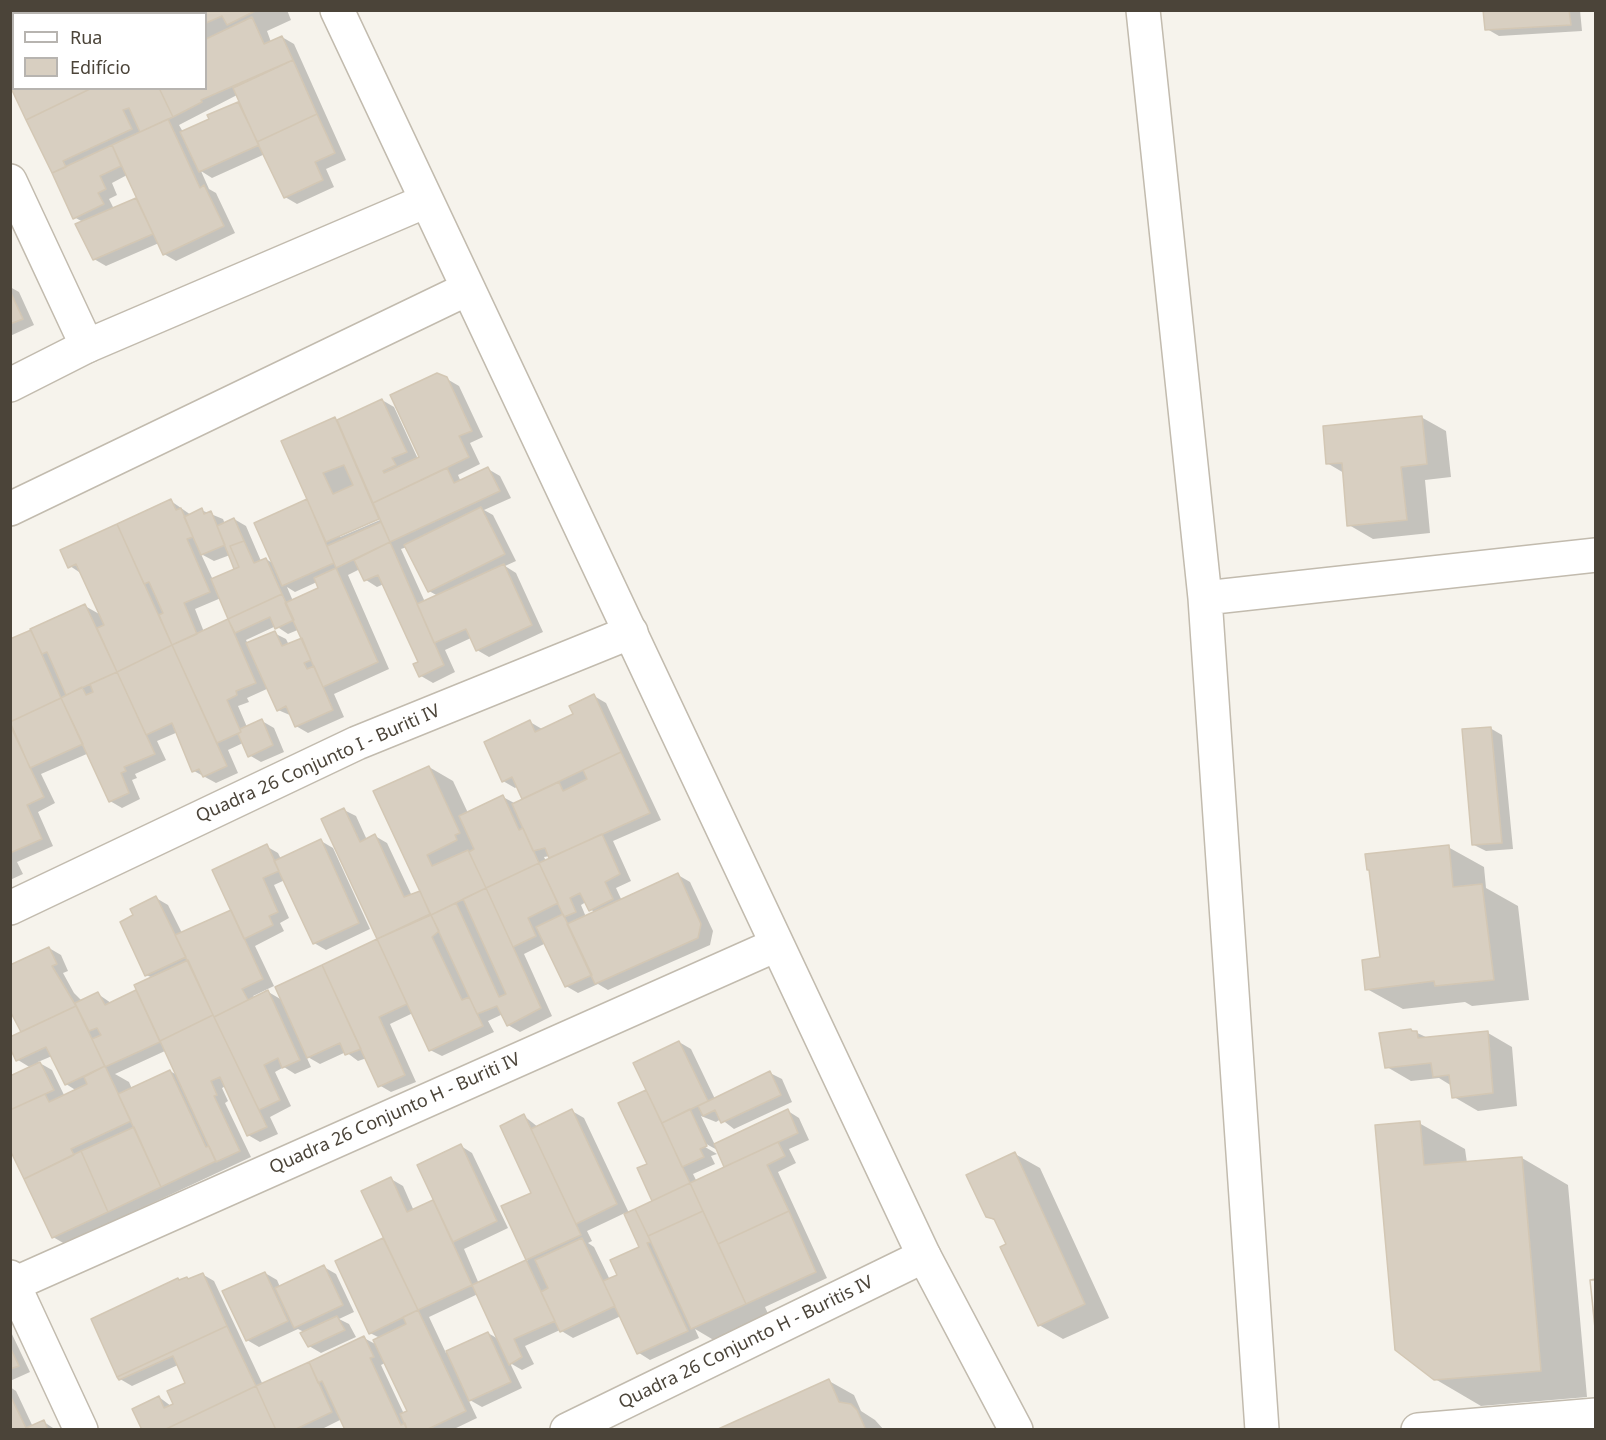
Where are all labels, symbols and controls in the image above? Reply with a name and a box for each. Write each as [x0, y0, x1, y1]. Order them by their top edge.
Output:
legend [12, 12, 207, 90]
text: Rua [70, 25, 102, 49]
text: Edifício [70, 55, 131, 79]
street label: Quadra 26 Conjunto I - Buriti IV [193, 700, 443, 828]
street label: Quadra 26 Conjunto H - Buriti IV [266, 1049, 524, 1179]
street label: Quadra 26 Conjunto H - Buritis IV [615, 1272, 877, 1414]

